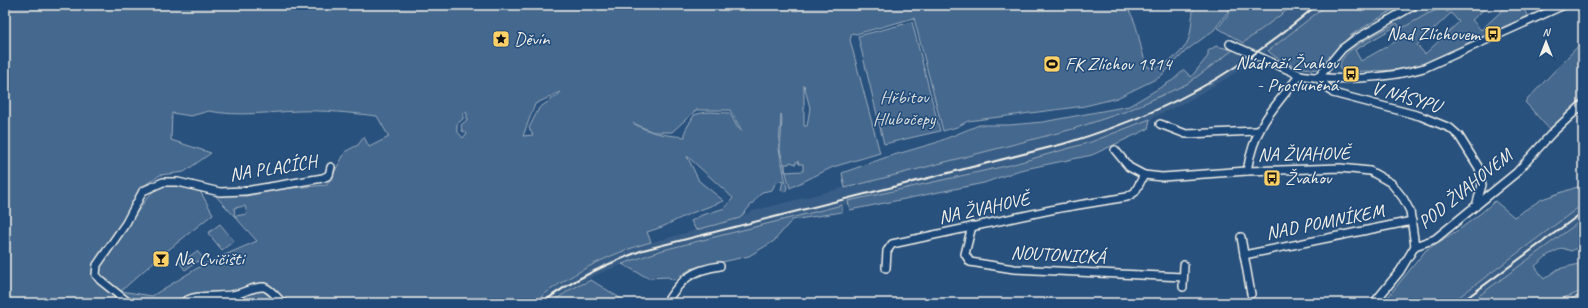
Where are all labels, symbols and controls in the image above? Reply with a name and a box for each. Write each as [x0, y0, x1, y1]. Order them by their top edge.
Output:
place label: Nad Zlíchovem [1386, 22, 1482, 46]
north arrow [1526, 22, 1566, 62]
bus stop icon: Nad Zlíchovem [1483, 24, 1503, 44]
text: N [1543, 25, 1552, 39]
place label: Děvín [514, 27, 550, 51]
place icon: Děvín [491, 29, 511, 49]
place label: Nádraží Žvahov - Prosluněná [1236, 51, 1340, 97]
place label: FK Zlíchov 1914 [1065, 52, 1174, 76]
sports icon: FK Zlíchov 1914 [1042, 54, 1062, 74]
bus stop icon: Nádraží Žvahov - Prosluněná [1341, 64, 1361, 84]
street label: V NÁSYPU [1369, 76, 1447, 119]
park label: Hřbitov Hlubočepy [873, 85, 937, 131]
street label: NA ŽVAHOVĚ [1257, 141, 1353, 167]
street label: POD ŽVAHOVEM [1413, 142, 1519, 234]
street label: NA PLACÍCH [228, 149, 322, 187]
place label: Žvahov [1285, 166, 1333, 190]
bus stop icon: Žvahov [1262, 168, 1282, 188]
street label: NA ŽVAHOVĚ [936, 186, 1034, 229]
street label: NAD POMNÍKEM [1264, 199, 1387, 245]
street label: NOUTONICKÁ [1010, 241, 1108, 270]
place label: Na Cvičišti [174, 247, 246, 271]
bar icon: Na Cvičišti [151, 249, 171, 269]

